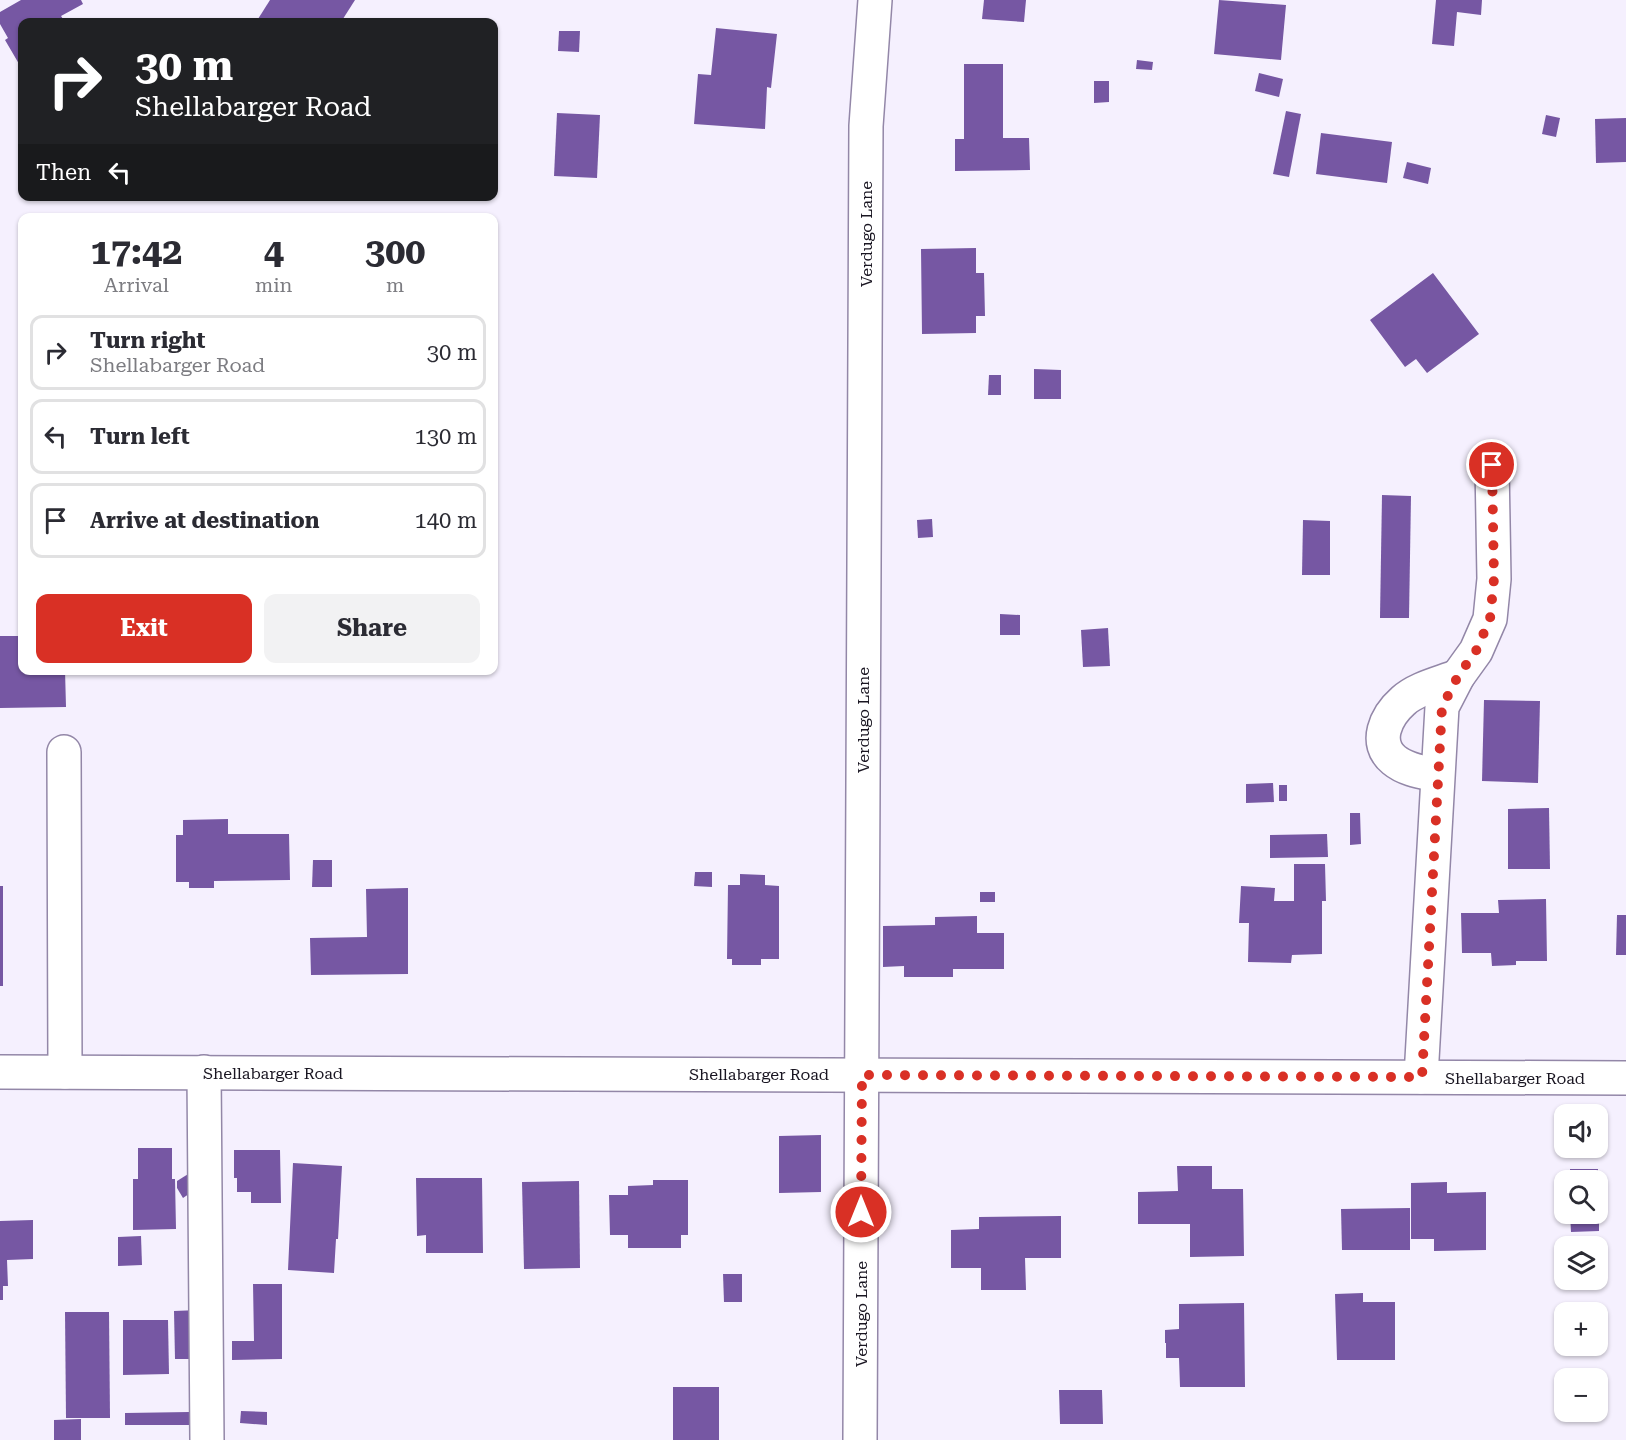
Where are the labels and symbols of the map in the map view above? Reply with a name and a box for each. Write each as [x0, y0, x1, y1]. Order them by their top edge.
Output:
street label: Verdugo Lane [857, 181, 876, 287]
pin [1466, 439, 1517, 490]
street label: Verdugo Lane [854, 667, 873, 773]
street label: Shellabarger Road [203, 1064, 343, 1083]
street label: Shellabarger Road [689, 1065, 829, 1084]
street label: Shellabarger Road [1445, 1069, 1585, 1088]
position arrow [829, 1180, 893, 1244]
street label: Verdugo Lane [852, 1261, 871, 1367]

